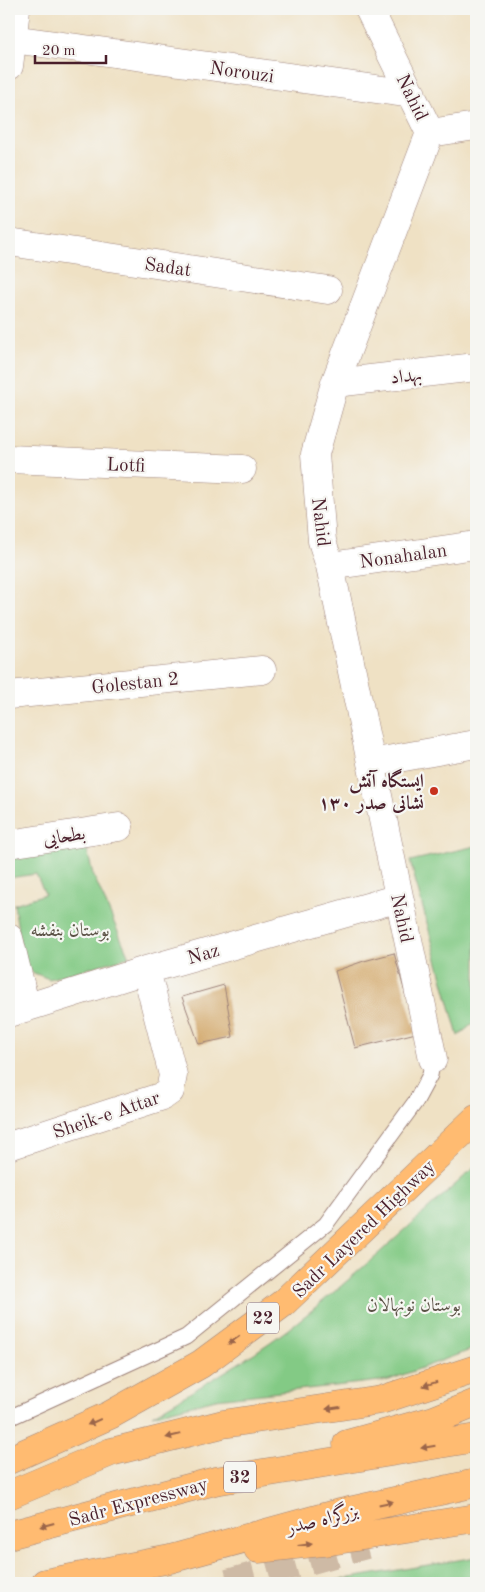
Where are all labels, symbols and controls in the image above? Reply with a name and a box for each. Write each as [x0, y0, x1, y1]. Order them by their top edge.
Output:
scale bar [35, 32, 106, 64]
text: 20 m [42, 44, 76, 59]
street label: Norouzi [208, 60, 275, 87]
street label: Nahid [391, 72, 430, 125]
street label: Sadat [143, 256, 192, 281]
street label: بهداد [389, 366, 423, 390]
street label: Lotfi [106, 456, 146, 477]
street label: Nahid [307, 497, 332, 548]
street label: Nonahalan [358, 542, 448, 573]
street label: Golestan 2 [91, 670, 180, 699]
place label: ایستگاه آتش نشانی صدر ۱۳۰ [318, 768, 424, 814]
marker: ایستگاه آتش نشانی صدر ۱۳۰ [428, 785, 440, 797]
street label: بطحایی [42, 825, 87, 852]
street label: Nahid [386, 892, 415, 945]
park label: بوستان بنفشه [30, 922, 110, 942]
street label: Naz [186, 942, 222, 969]
street label: Sheik-e Attar [51, 1089, 163, 1144]
street label: Sadr Layered Highway [290, 1157, 440, 1303]
park label: بوستان نونهالان [367, 1297, 461, 1317]
road number: 22 [247, 1302, 279, 1334]
one-way arrow [227, 1335, 240, 1345]
one-way arrow [422, 1380, 437, 1388]
one-way arrow [325, 1404, 341, 1412]
one-way arrow [87, 1419, 101, 1427]
one-way arrow [166, 1433, 181, 1441]
one-way arrow [420, 1443, 436, 1451]
road number: 32 [224, 1461, 256, 1492]
street label: Sadr Expressway [67, 1476, 210, 1531]
street label: بزرگراه صدر [282, 1497, 361, 1539]
one-way arrow [379, 1499, 394, 1507]
one-way arrow [39, 1521, 54, 1529]
one-way arrow [297, 1540, 313, 1548]

